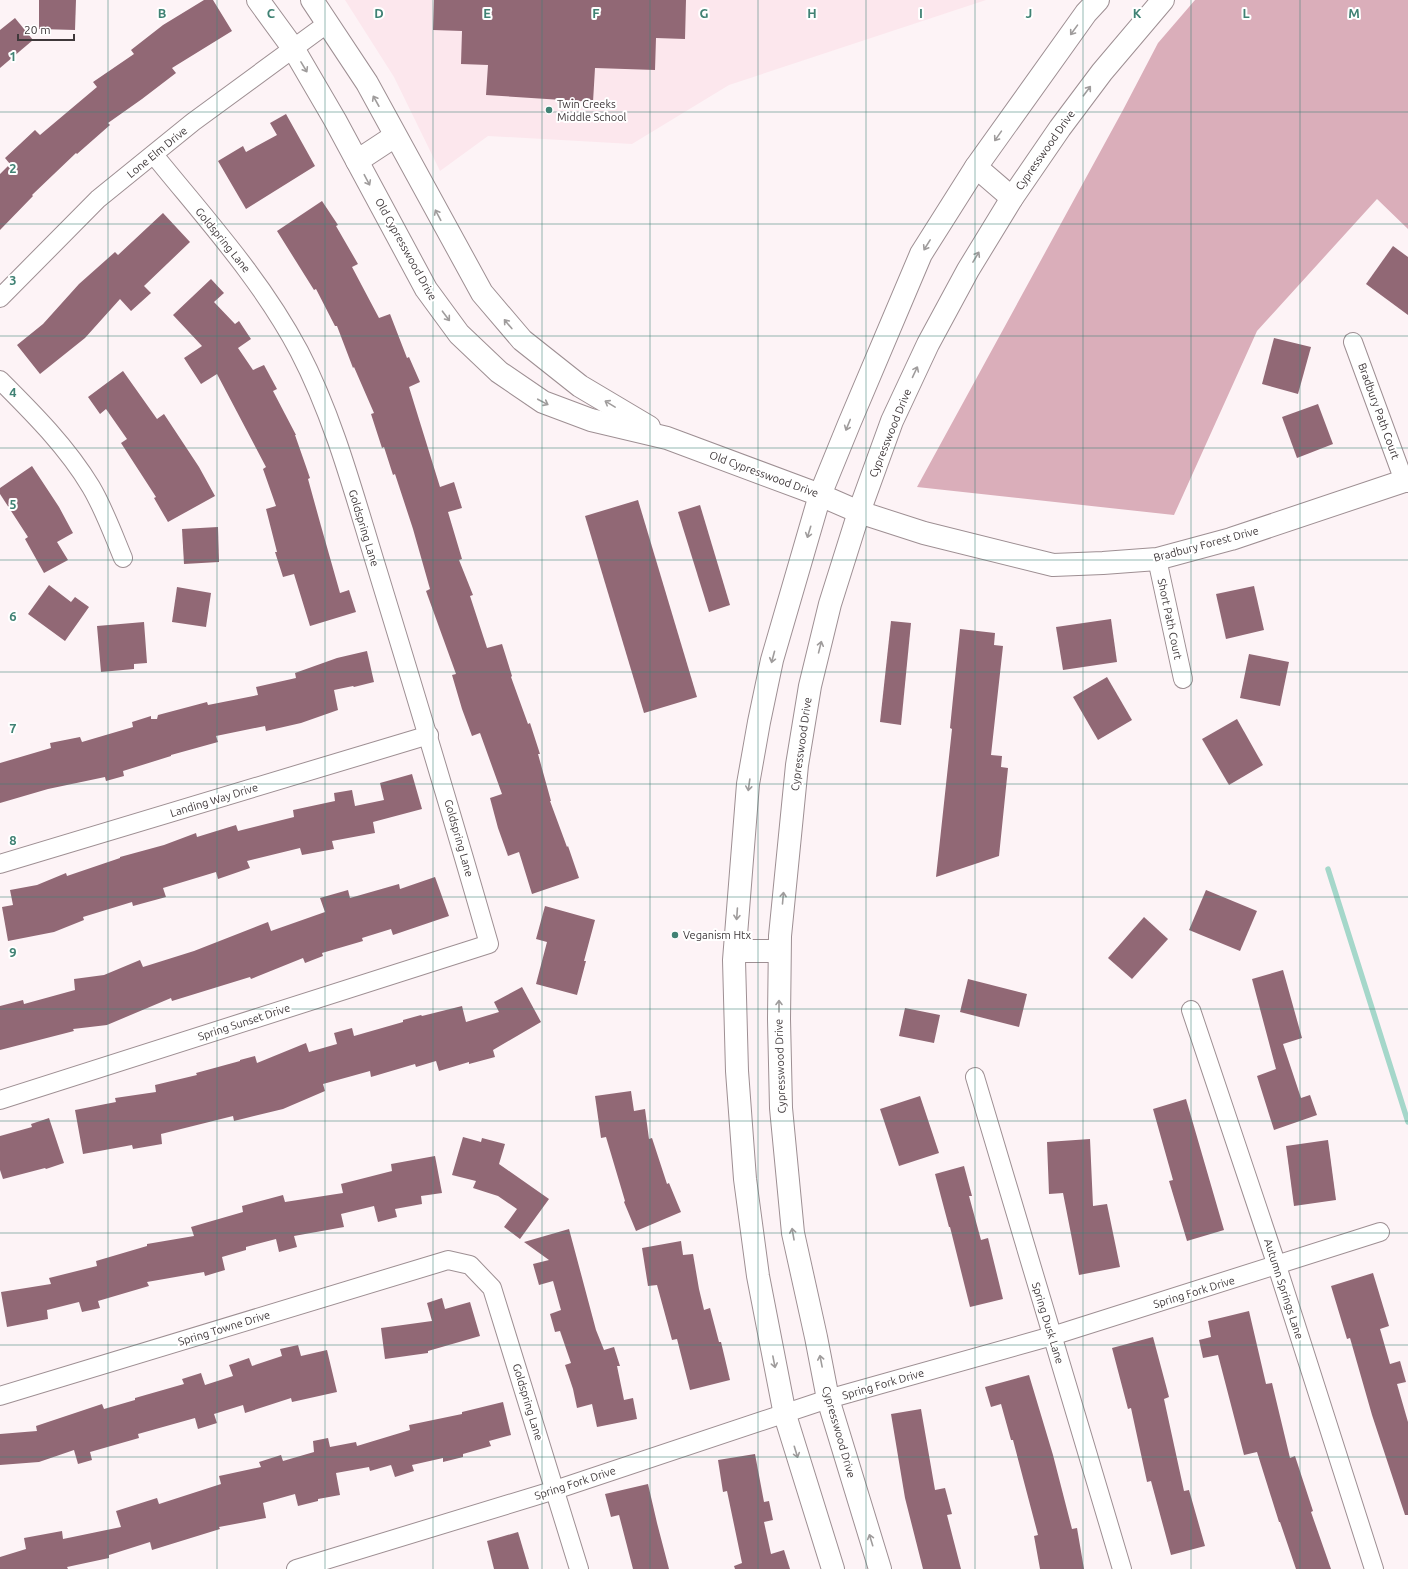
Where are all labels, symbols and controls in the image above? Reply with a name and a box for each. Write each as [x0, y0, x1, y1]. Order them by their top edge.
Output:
text: B [158, 6, 167, 20]
text: C [267, 6, 276, 20]
text: D [374, 6, 384, 20]
text: E [483, 6, 491, 20]
text: F [592, 6, 600, 20]
text: G [700, 6, 709, 20]
text: H [807, 6, 817, 20]
text: I [919, 6, 923, 20]
text: J [1026, 6, 1032, 20]
text: K [1133, 6, 1142, 20]
text: L [1242, 6, 1250, 20]
text: M [1348, 6, 1360, 20]
scale bar [18, 16, 74, 42]
text: 20 m [24, 23, 51, 36]
one-way arrow [1069, 25, 1078, 36]
text: 1 [9, 49, 17, 63]
one-way arrow [300, 61, 308, 73]
one-way arrow [1083, 86, 1092, 97]
one-way arrow [372, 95, 380, 107]
place label: Twin Creeks Middle School [557, 98, 627, 123]
marker: Twin Creeks Middle School [544, 105, 554, 115]
street label: Cypresswood Drive [1013, 108, 1077, 192]
street label: Lone Elm Drive [124, 124, 190, 180]
one-way arrow [994, 131, 1002, 142]
text: 2 [9, 161, 17, 175]
one-way arrow [364, 174, 372, 186]
street label: Old Cypresswood Drive [373, 196, 439, 302]
street label: Goldspring Lane [193, 205, 253, 275]
one-way arrow [434, 209, 442, 221]
one-way arrow [923, 239, 931, 250]
one-way arrow [972, 252, 980, 263]
text: 3 [9, 273, 17, 287]
one-way arrow [442, 311, 451, 322]
one-way arrow [504, 318, 513, 329]
street label: Bradbury Path Court [1356, 361, 1402, 461]
one-way arrow [912, 366, 919, 378]
text: 4 [9, 385, 17, 399]
street label: Cypresswood Drive [867, 387, 913, 479]
one-way arrow [537, 398, 549, 406]
one-way arrow [604, 399, 616, 407]
one-way arrow [844, 418, 852, 430]
street label: Old Cypresswood Drive [708, 449, 820, 499]
street label: Goldspring Lane [347, 488, 381, 568]
text: 5 [9, 497, 17, 511]
street label: Bradbury Forest Drive [1152, 524, 1260, 564]
one-way arrow [805, 525, 812, 538]
street label: Short Path Court [1156, 577, 1185, 661]
text: 6 [9, 609, 17, 623]
one-way arrow [816, 641, 824, 654]
one-way arrow [769, 650, 776, 663]
street label: Cypresswood Drive [788, 696, 814, 792]
text: 7 [9, 721, 17, 735]
one-way arrow [745, 778, 753, 791]
street label: Landing Way Drive [169, 781, 259, 819]
street label: Goldspring Lane [442, 798, 476, 878]
text: 8 [9, 833, 17, 847]
one-way arrow [779, 892, 787, 905]
one-way arrow [734, 907, 741, 920]
place label: Veganism Htx [683, 929, 752, 941]
marker: Veganism Htx [670, 930, 680, 940]
text: 9 [9, 945, 17, 959]
one-way arrow [775, 1000, 783, 1013]
street label: Spring Sunset Drive [196, 1001, 292, 1043]
street label: Cypresswood Drive [772, 1019, 788, 1113]
one-way arrow [789, 1228, 797, 1241]
street label: Autumn Springs Lane [1262, 1237, 1306, 1341]
street label: Spring Fork Drive [1152, 1274, 1236, 1310]
street label: Spring Dusk Lane [1030, 1281, 1066, 1365]
street label: Spring Towne Drive [177, 1308, 271, 1348]
one-way arrow [771, 1355, 779, 1368]
one-way arrow [816, 1355, 824, 1368]
street label: Goldspring Lane [511, 1362, 545, 1442]
street label: Spring Fork Drive [841, 1367, 925, 1401]
street label: Cypresswood Drive [820, 1385, 858, 1479]
one-way arrow [793, 1445, 800, 1458]
street label: Spring Fork Drive [533, 1464, 617, 1502]
one-way arrow [867, 1534, 874, 1547]

